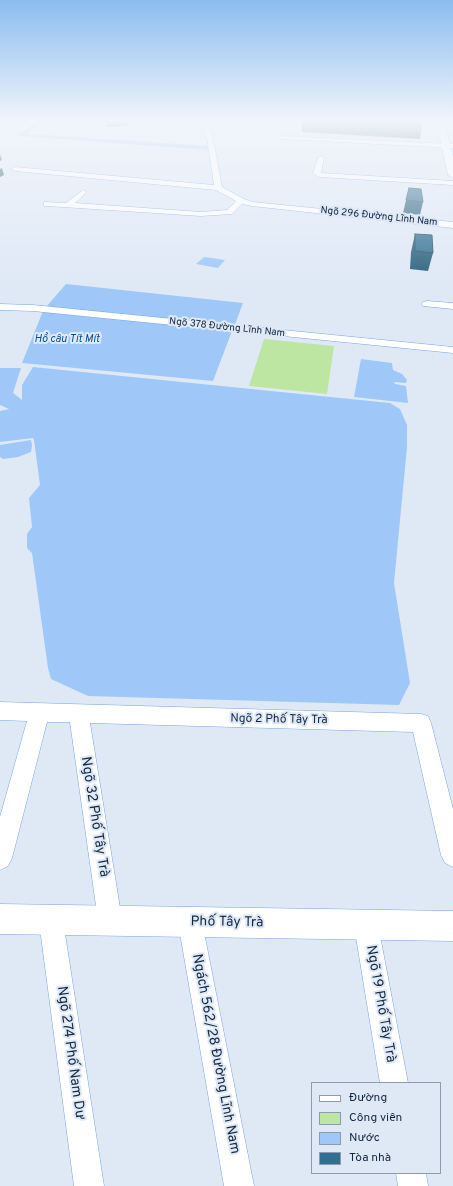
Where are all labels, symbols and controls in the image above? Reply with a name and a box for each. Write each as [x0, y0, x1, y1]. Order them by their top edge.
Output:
street label: Ngõ 296 Đường Lĩnh Nam [320, 205, 438, 229]
street label: Ngõ 378 Đường Lĩnh Nam [168, 316, 286, 340]
water label: Hồ câu Tít Mít [34, 333, 100, 347]
street label: Ngõ 2 Phố Tây Trà [230, 712, 328, 728]
street label: Ngõ 32 Phố Tây Trà [76, 756, 112, 878]
street label: Phố Tây Trà [190, 914, 264, 932]
street label: Ngõ 19 Phố Tây Trà [361, 944, 399, 1064]
street label: Ngách 562/28 Đường Lĩnh Nam [187, 953, 243, 1155]
street label: Ngõ 274 Phố Nam Dư [52, 985, 88, 1121]
legend [311, 1082, 441, 1174]
text: Đường [349, 1090, 387, 1106]
text: Công viên [349, 1110, 402, 1126]
text: Nước [349, 1130, 380, 1146]
text: Tòa nhà [349, 1150, 391, 1166]

